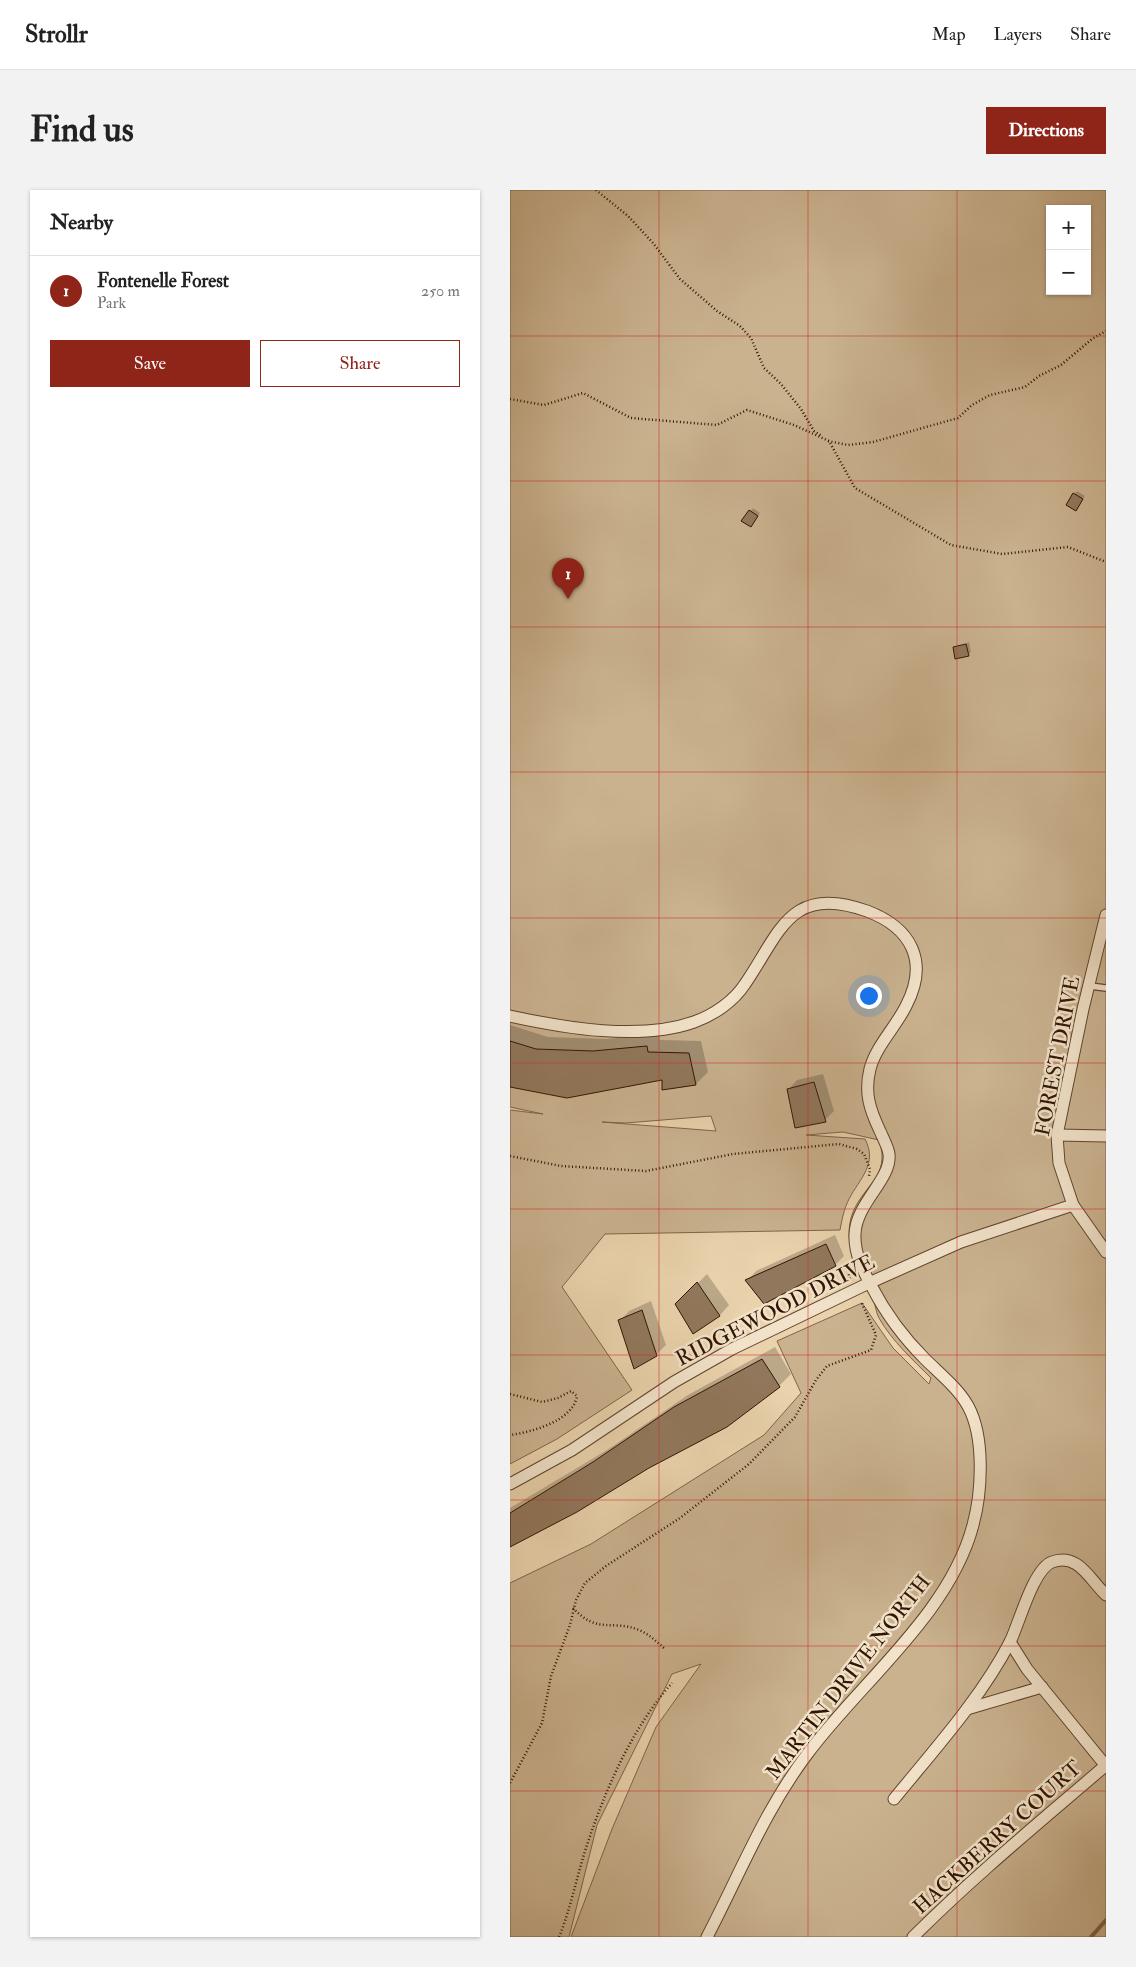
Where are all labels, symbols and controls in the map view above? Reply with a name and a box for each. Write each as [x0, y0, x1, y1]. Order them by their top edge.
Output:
text: Strollr [25, 19, 88, 50]
text: Map [932, 23, 966, 46]
text: Layers [994, 23, 1042, 46]
text: Share [1070, 23, 1111, 46]
button: Directions [986, 107, 1106, 154]
text: Find us [30, 108, 134, 152]
map controls [1046, 205, 1091, 295]
button: + [1046, 205, 1091, 250]
text: Nearby [50, 209, 113, 236]
button: − [1046, 250, 1091, 295]
text: Fontenelle Forest [97, 269, 229, 293]
text: 1 [63, 281, 69, 301]
text: 250 m [421, 281, 460, 301]
text: Park [97, 293, 126, 313]
button: Save [50, 340, 250, 387]
button: Share [260, 340, 460, 387]
pin: 1 [552, 558, 584, 599]
street label: FOREST DRIVE [1029, 974, 1086, 1138]
your location [856, 983, 882, 1009]
street label: RIDGEWOOD DRIVE [671, 1248, 879, 1372]
street label: MARTIN DRIVE NORTH [760, 1569, 937, 1785]
street label: HACKBERRY COURT [907, 1754, 1087, 1920]

